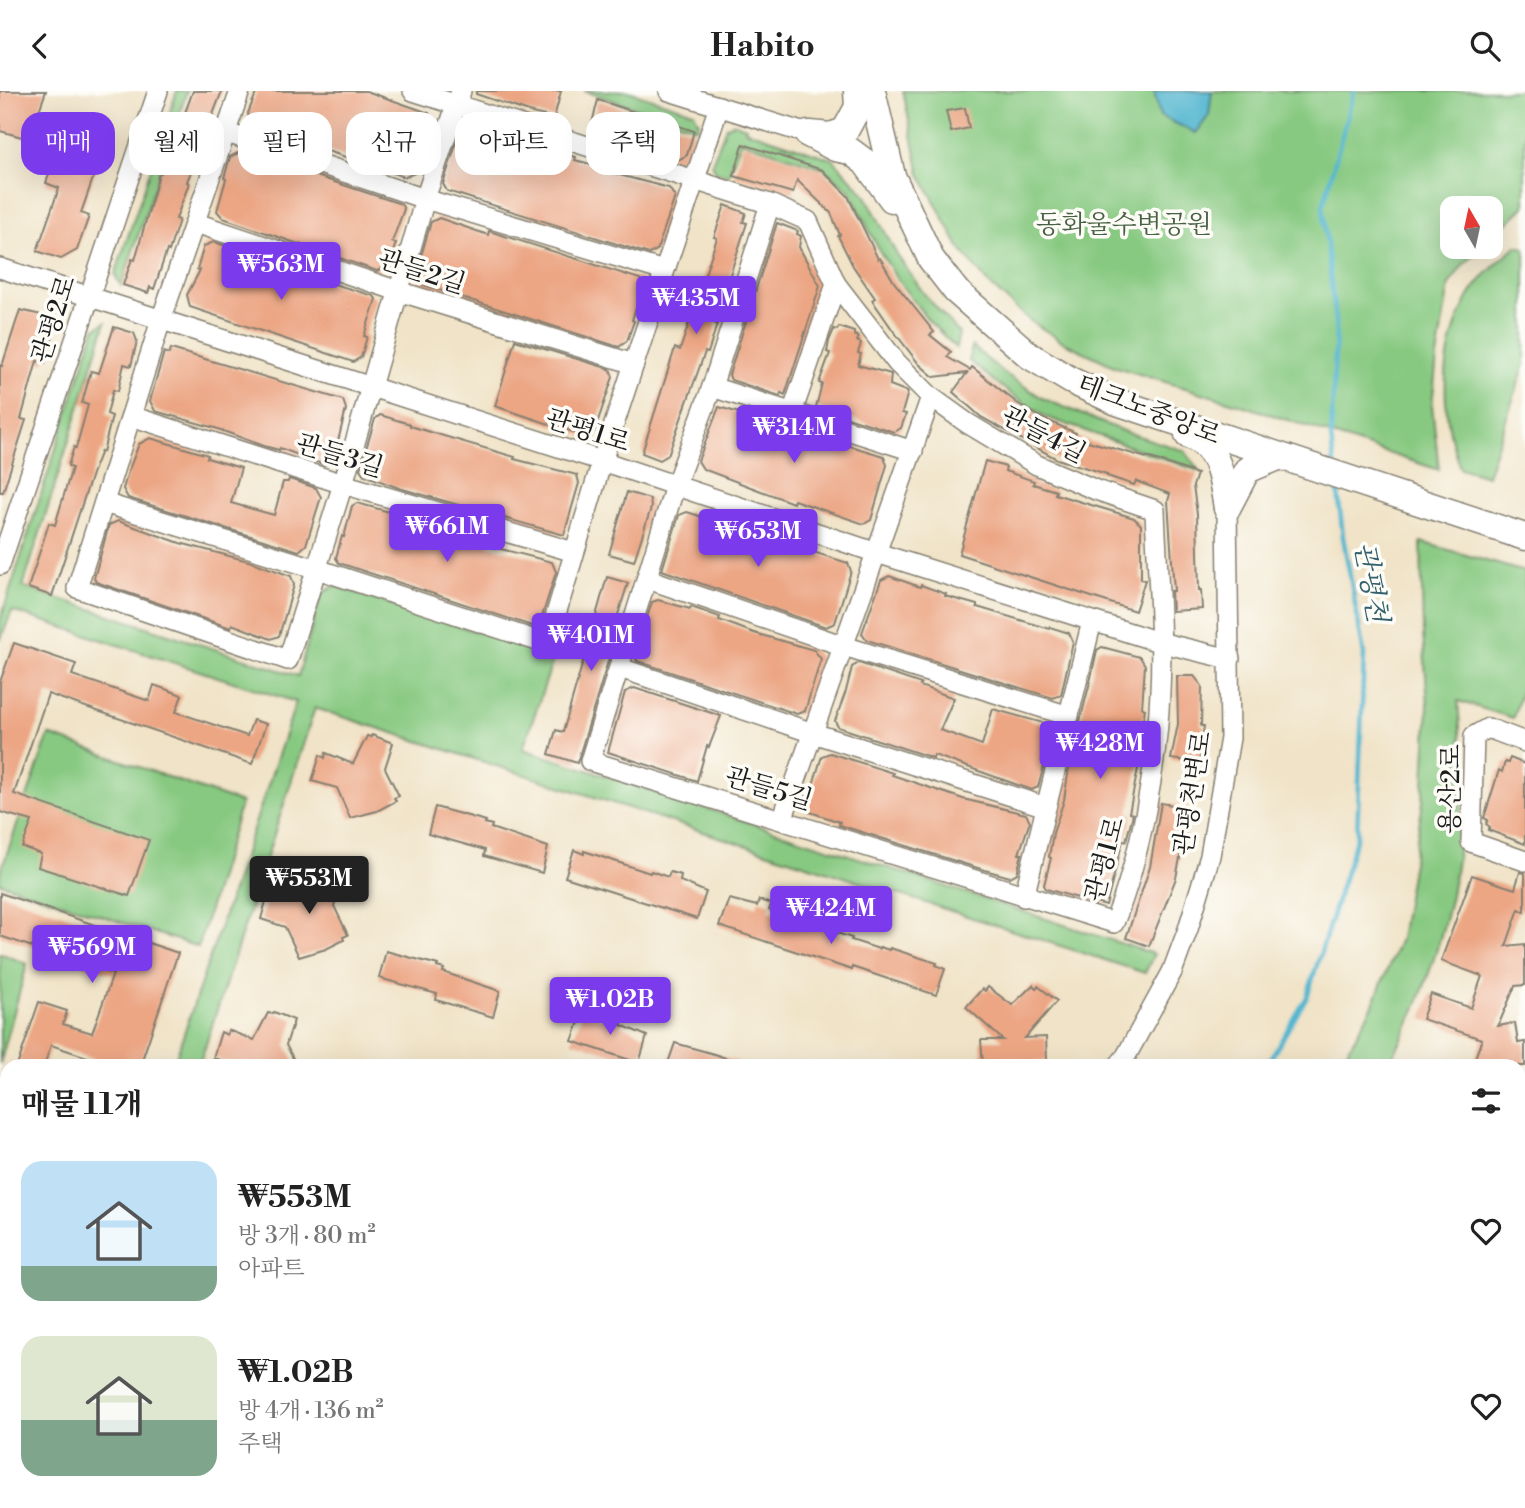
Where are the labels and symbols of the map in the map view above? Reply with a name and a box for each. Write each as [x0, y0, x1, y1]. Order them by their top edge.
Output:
north arrow [1440, 196, 1503, 259]
park label: 동화울수변공원 [1036, 209, 1212, 241]
pin: ₩563M [232, 243, 330, 302]
street label: 관들2길 [374, 243, 470, 301]
street label: 관평2로 [25, 271, 83, 367]
pin: ₩435M [647, 277, 745, 336]
street label: 테크노중앙로 [1073, 368, 1225, 452]
street label: 관들4길 [996, 399, 1091, 470]
street label: 관평1로 [542, 402, 634, 460]
pin: ₩314M [745, 405, 843, 465]
street label: 관들3길 [292, 428, 387, 484]
pin: ₩661M [398, 505, 496, 564]
pin: ₩653M [709, 510, 807, 569]
water label: 관평천 [1346, 539, 1395, 627]
pin: ₩401M [542, 613, 640, 673]
pin: ₩428M [1051, 721, 1149, 781]
street label: 관평천변로 [1167, 729, 1219, 858]
street label: 용산2로 [1434, 744, 1468, 834]
street label: 관들5길 [721, 761, 816, 817]
street label: 관평1로 [1078, 813, 1132, 905]
pin: ₩553M [260, 857, 358, 916]
pin: ₩424M [782, 887, 880, 946]
pin: ₩569M [43, 925, 141, 985]
pin: ₩1.02B [553, 977, 667, 1037]

